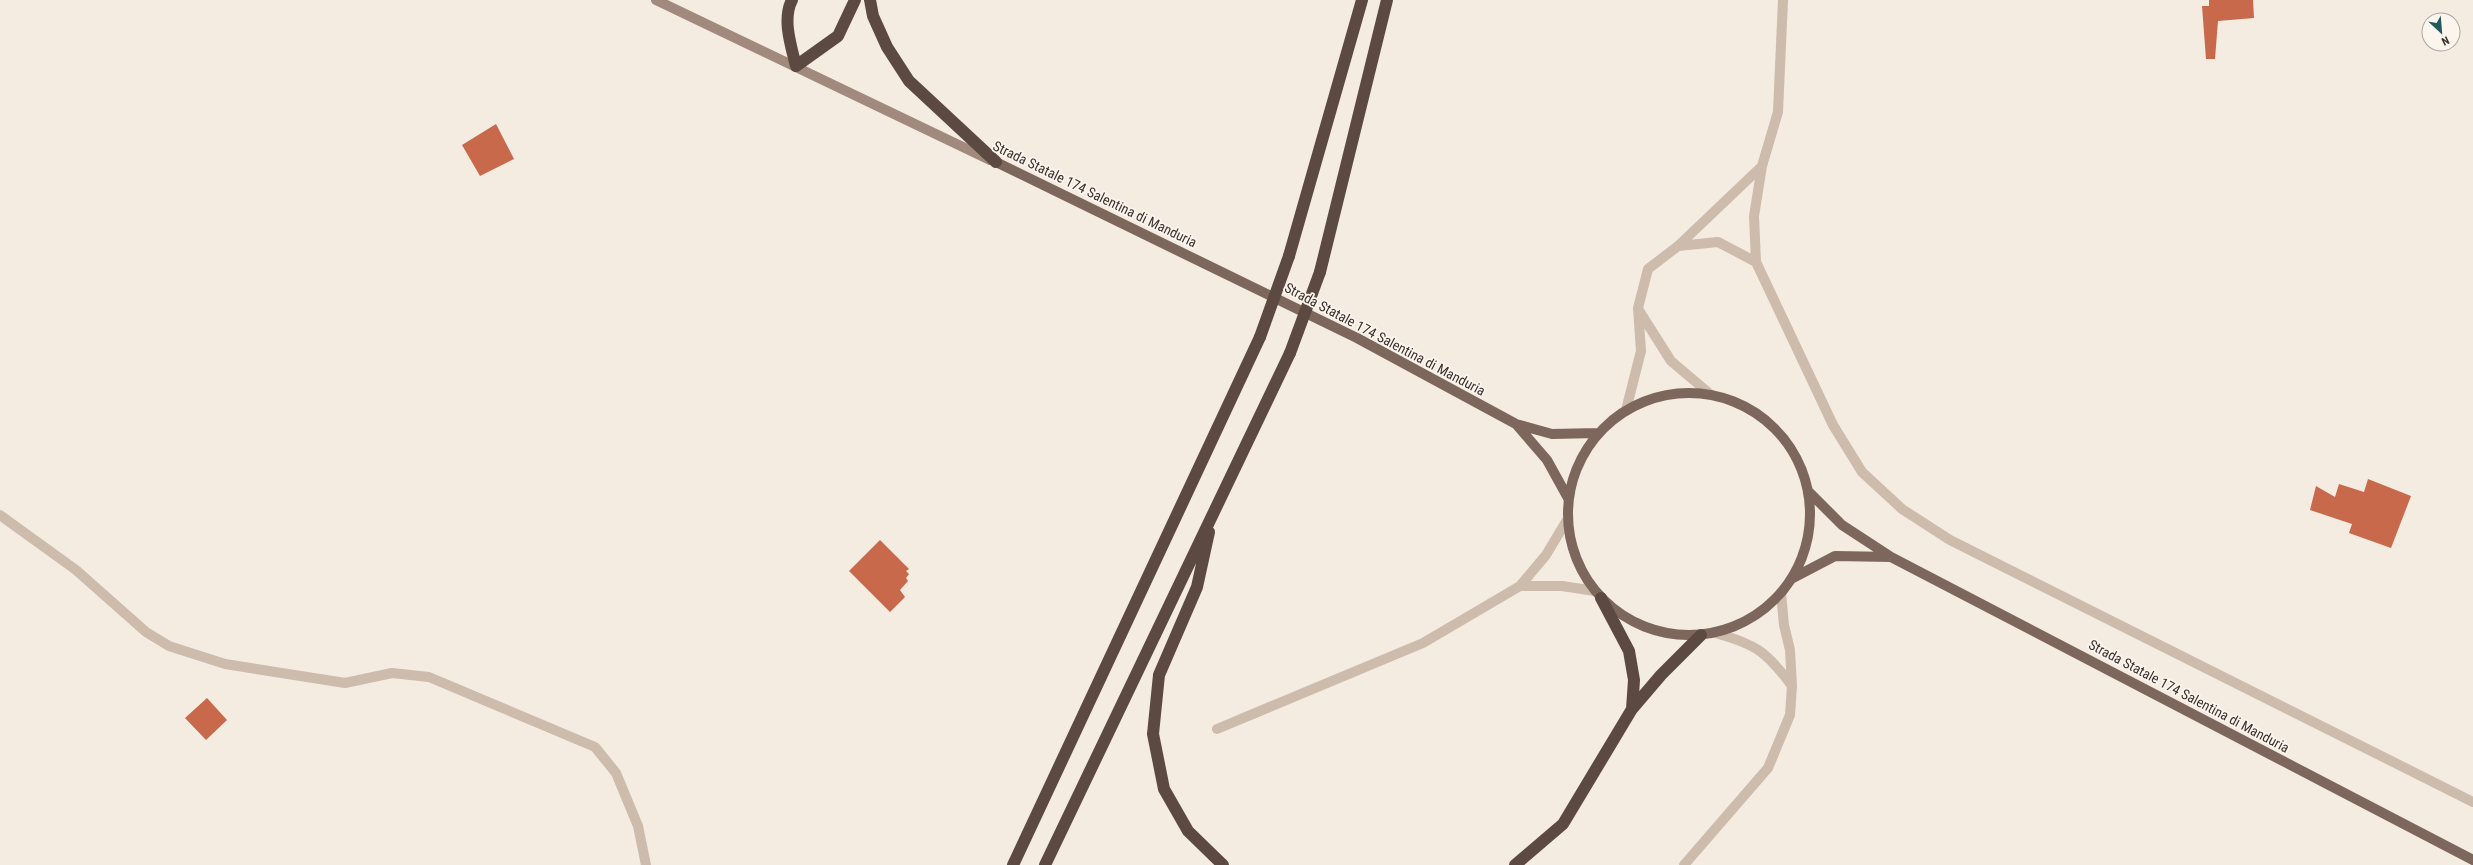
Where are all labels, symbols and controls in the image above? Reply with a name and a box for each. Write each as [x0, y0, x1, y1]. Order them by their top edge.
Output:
north arrow [2421, 12, 2461, 52]
text: N [2439, 33, 2451, 48]
street label: Strada Statale 174 Salentina di Manduria [990, 138, 1200, 250]
street label: Strada Statale 174 Salentina di Manduria [1282, 279, 1488, 399]
street label: Strada Statale 174 Salentina di Manduria [2086, 636, 2292, 756]

